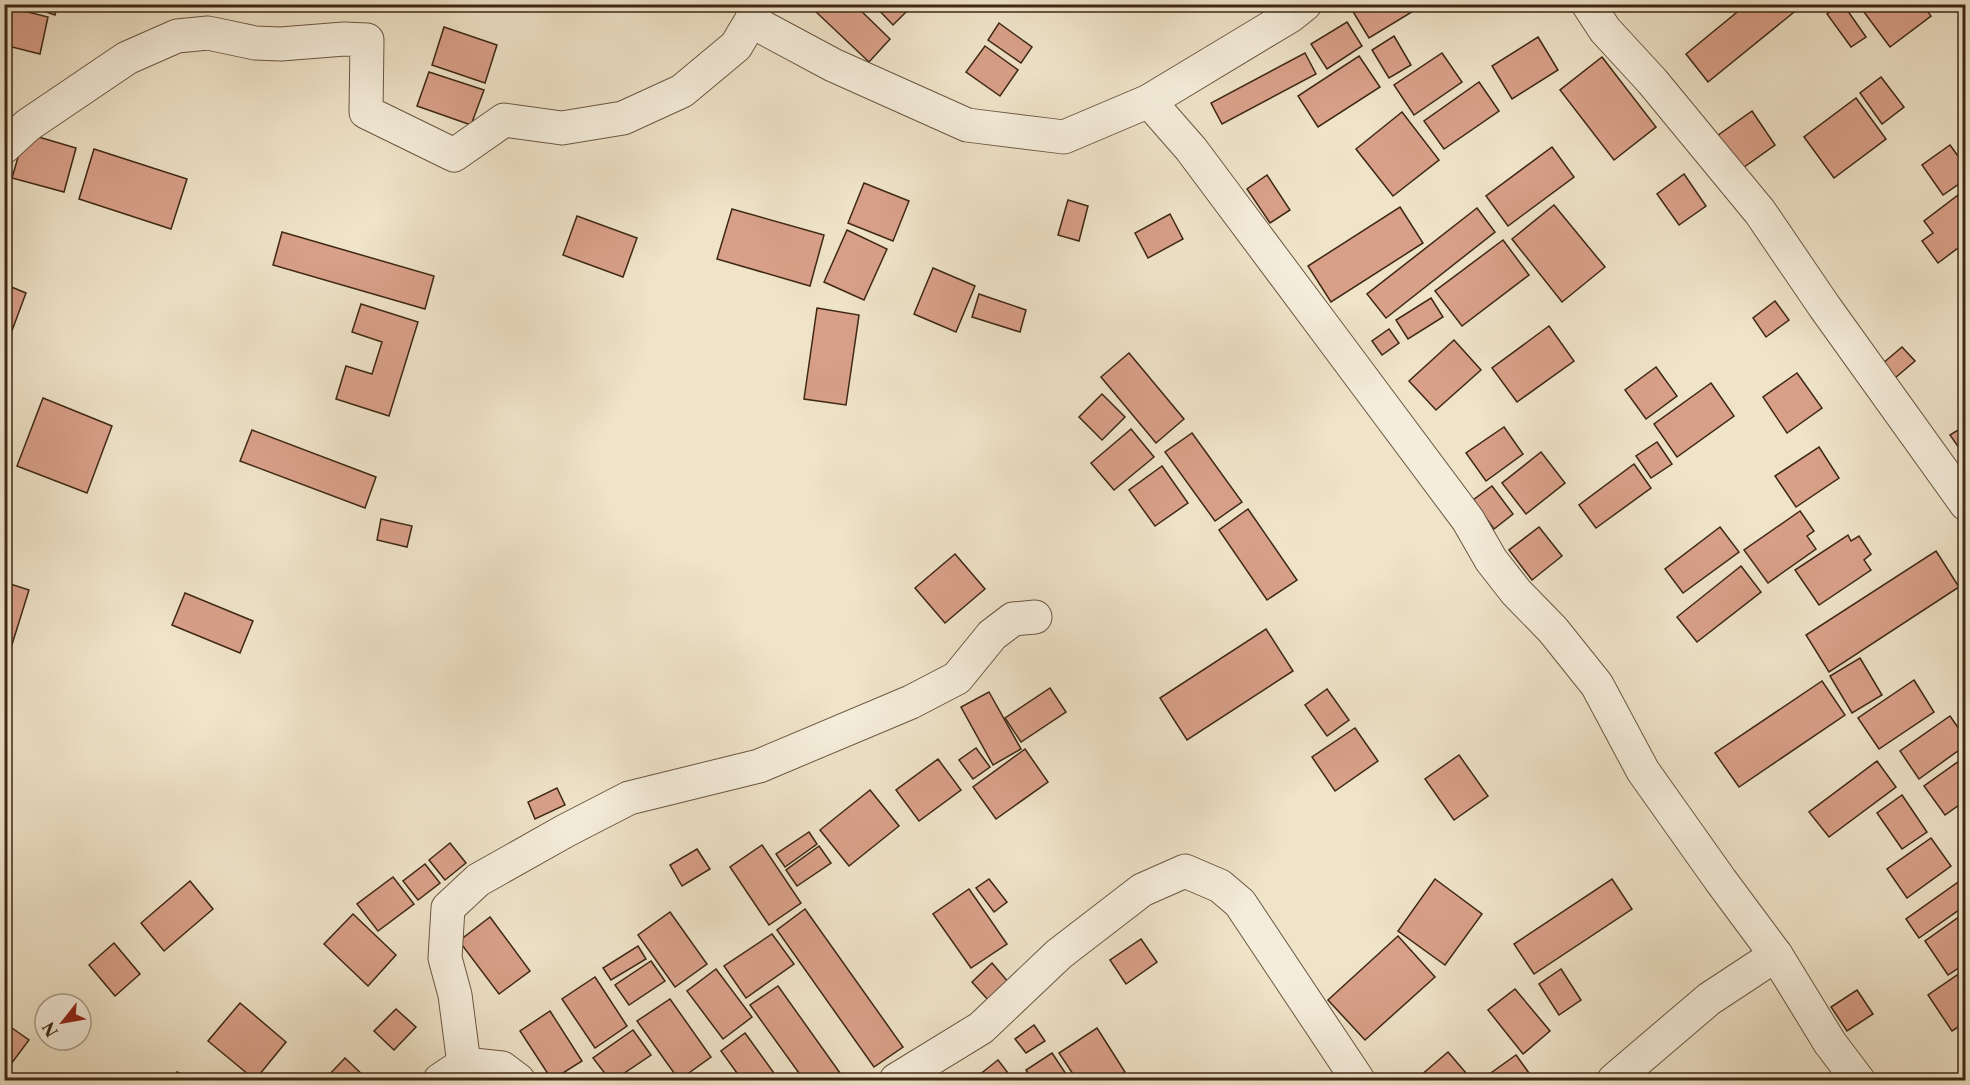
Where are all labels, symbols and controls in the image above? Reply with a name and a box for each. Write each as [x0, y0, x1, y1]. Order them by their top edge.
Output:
north arrow [33, 992, 93, 1052]
text: N [38, 1019, 62, 1041]

